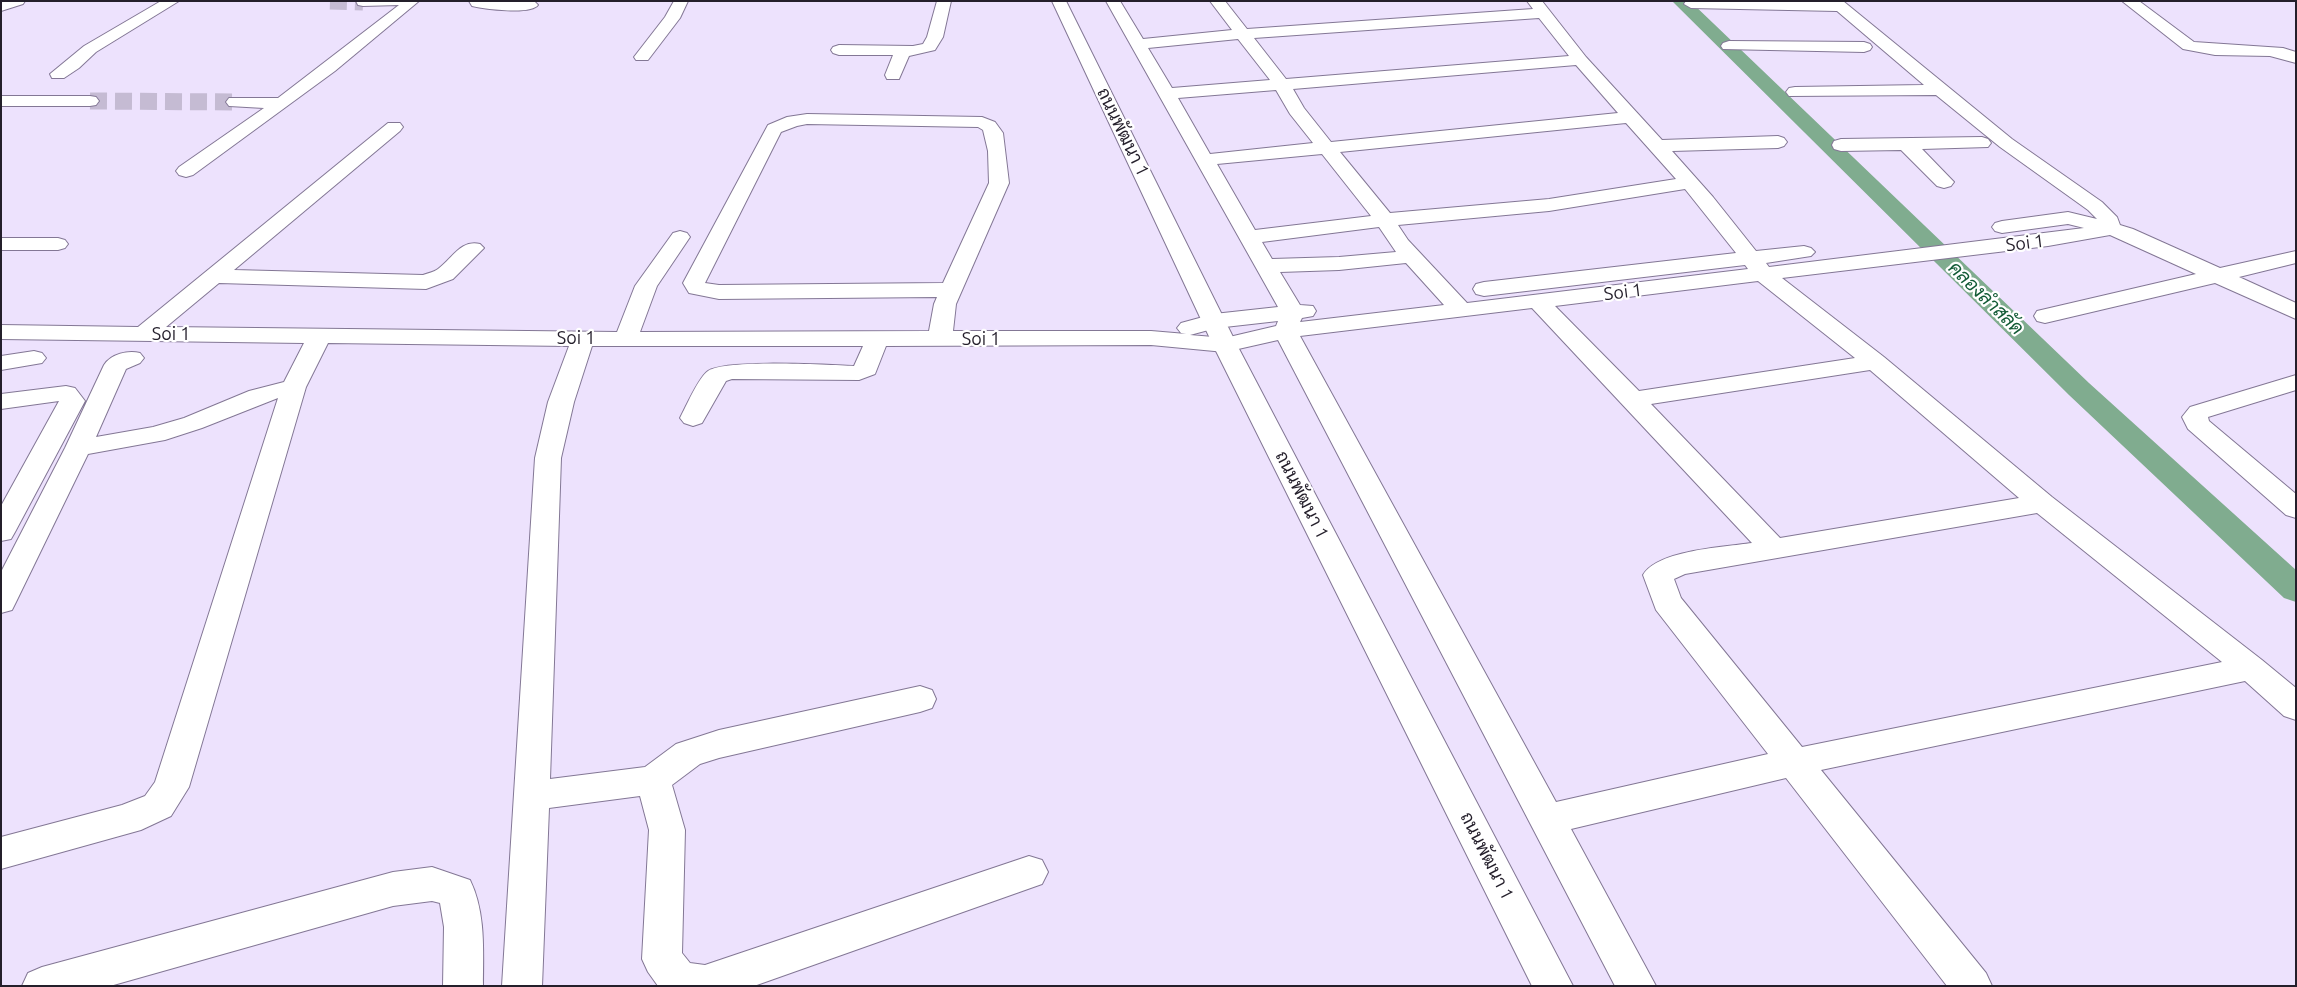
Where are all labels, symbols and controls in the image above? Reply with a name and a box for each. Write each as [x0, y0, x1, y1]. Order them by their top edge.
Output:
street label: ถนนพัฒนา 1 [1092, 84, 1154, 180]
street label: Soi 1 [2005, 230, 2045, 256]
water label: คลองลำสลัด [1944, 257, 2028, 339]
street label: Soi 1 [1603, 279, 1643, 305]
street label: Soi 1 [152, 323, 190, 345]
street label: Soi 1 [557, 327, 595, 349]
street label: Soi 1 [962, 328, 1000, 350]
street label: ถนนพัฒนา 1 [1271, 447, 1333, 543]
street label: ถนนพัฒนา 1 [1456, 808, 1518, 904]

